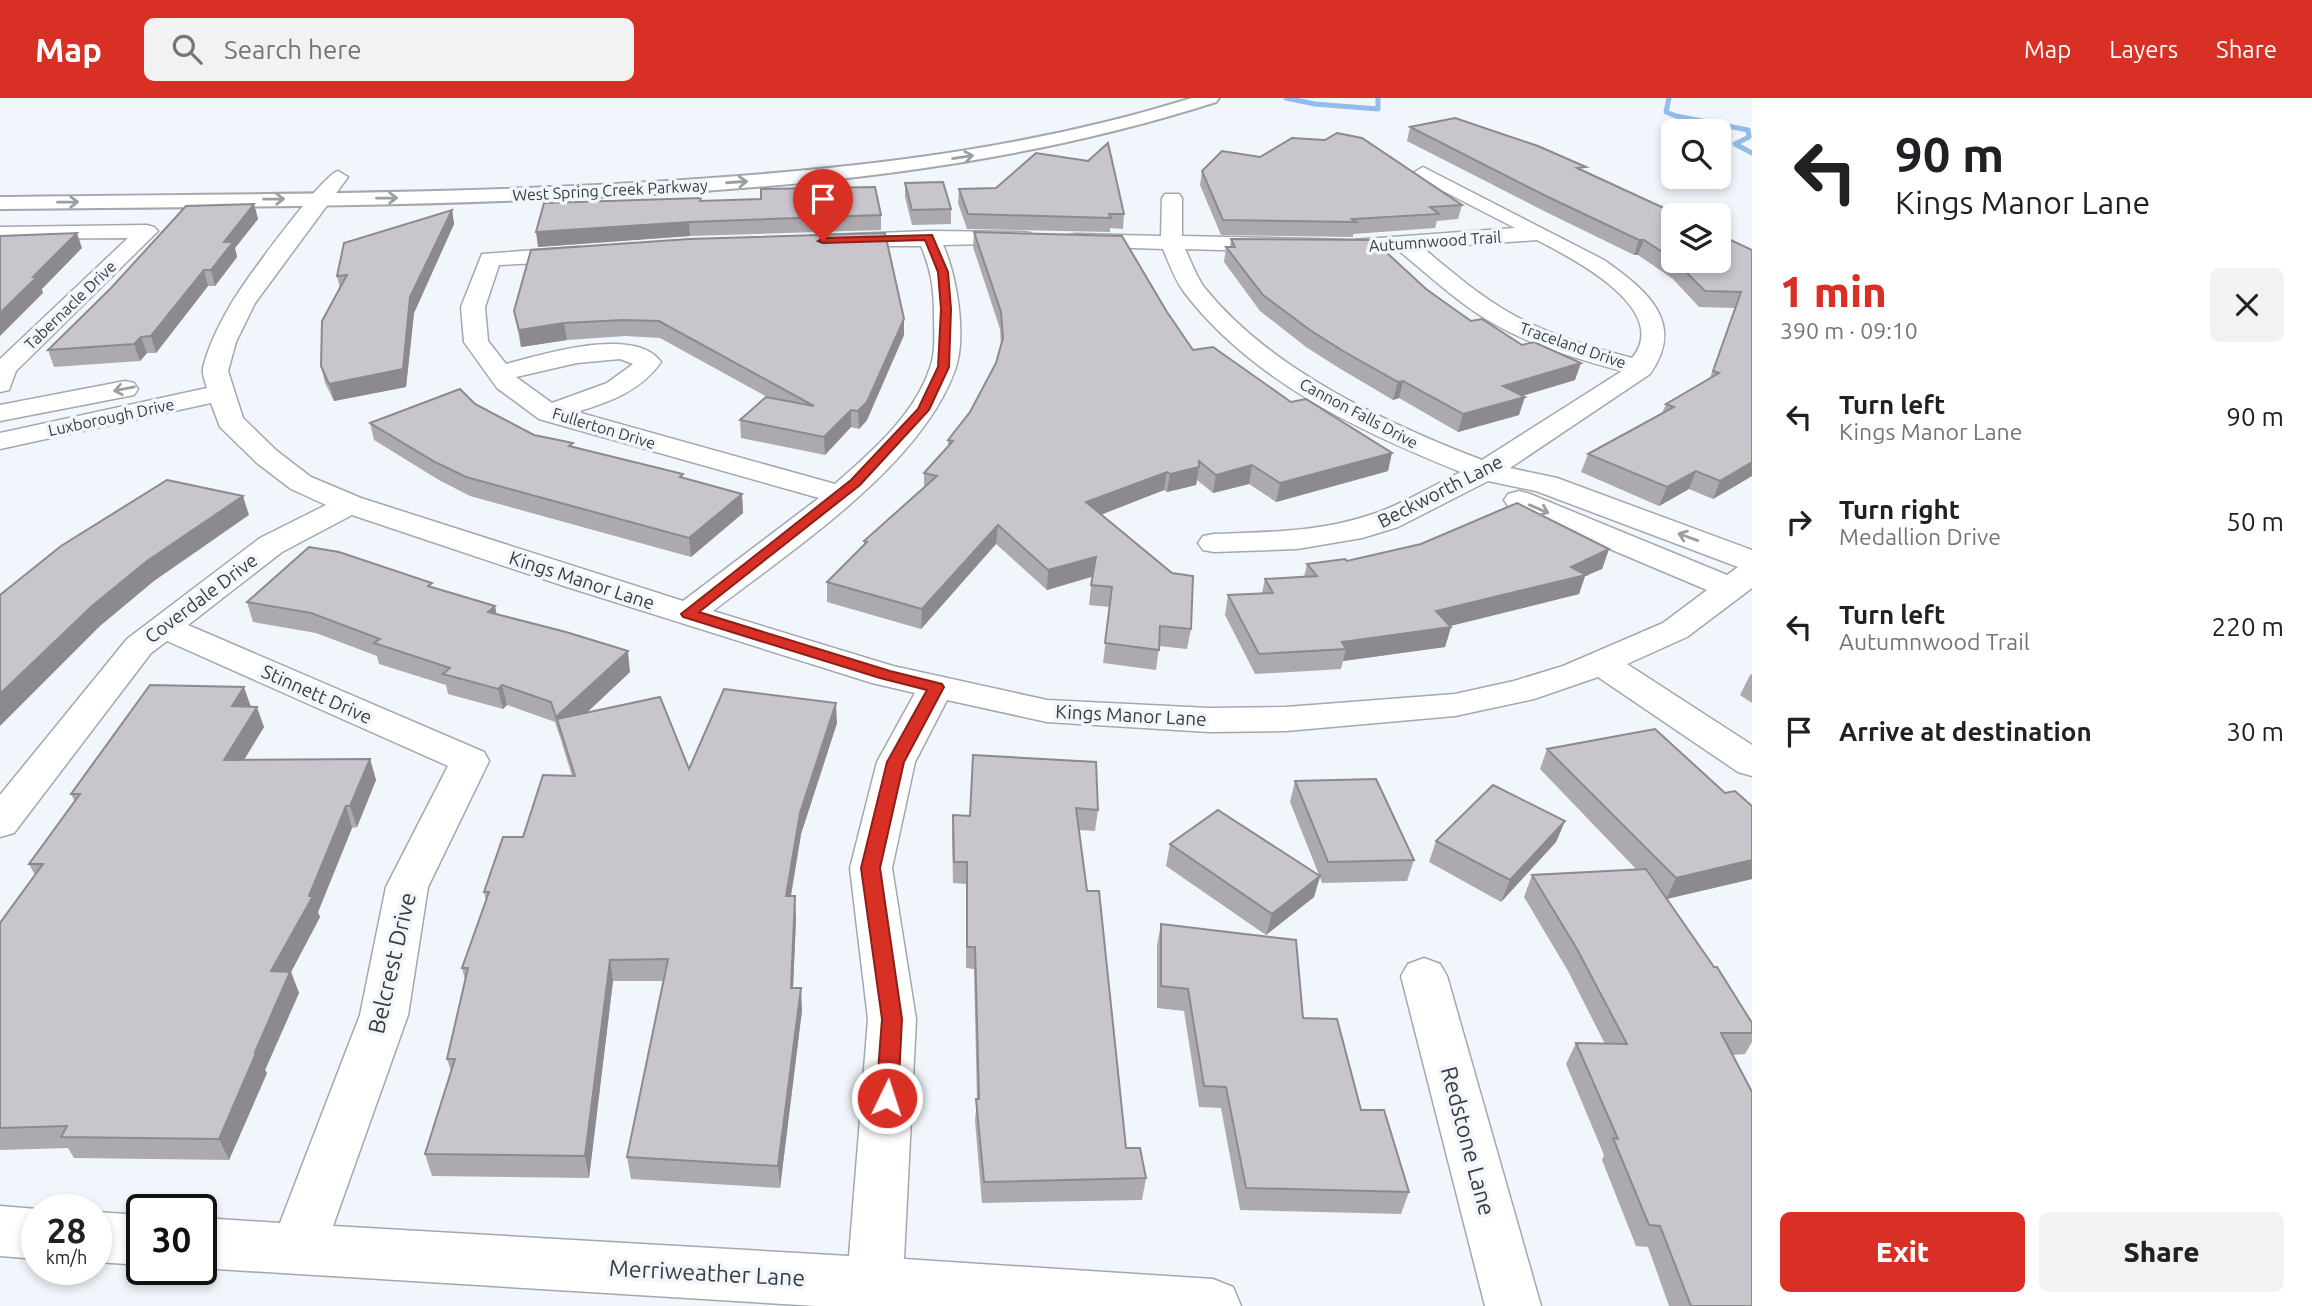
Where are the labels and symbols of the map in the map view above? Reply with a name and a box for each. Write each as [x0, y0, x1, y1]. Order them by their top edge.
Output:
one-way arrow [951, 150, 973, 163]
pin [793, 169, 853, 241]
street label: West Spring Creek Parkway [512, 176, 708, 204]
one-way arrow [725, 176, 748, 189]
one-way arrow [375, 191, 398, 204]
one-way arrow [262, 193, 285, 206]
one-way arrow [56, 196, 79, 209]
street label: Autumnwood Trail [1368, 227, 1502, 255]
street label: Tabernacle Drive [21, 257, 119, 353]
street label: Traceland Drive [1517, 318, 1629, 372]
street label: Cannon Falls Drive [1297, 374, 1421, 452]
one-way arrow [113, 383, 136, 396]
street label: Luxborough Drive [46, 395, 176, 439]
street label: Fullerton Drive [550, 404, 658, 452]
street label: Beckworth Lane [1374, 450, 1506, 532]
one-way arrow [1528, 503, 1550, 516]
one-way arrow [1677, 530, 1699, 542]
street label: Kings Manor Lane [507, 546, 657, 614]
street label: Coverdale Drive [140, 549, 262, 647]
street label: Stinnett Drive [258, 660, 376, 728]
street label: Kings Manor Lane [1055, 700, 1207, 730]
street label: Belcrest Drive [363, 890, 420, 1036]
position arrow [850, 1061, 924, 1135]
street label: Redstone Lane [1437, 1064, 1500, 1218]
speed limit sign: 30 [126, 1194, 217, 1285]
street label: Merriweather Lane [608, 1255, 806, 1290]

